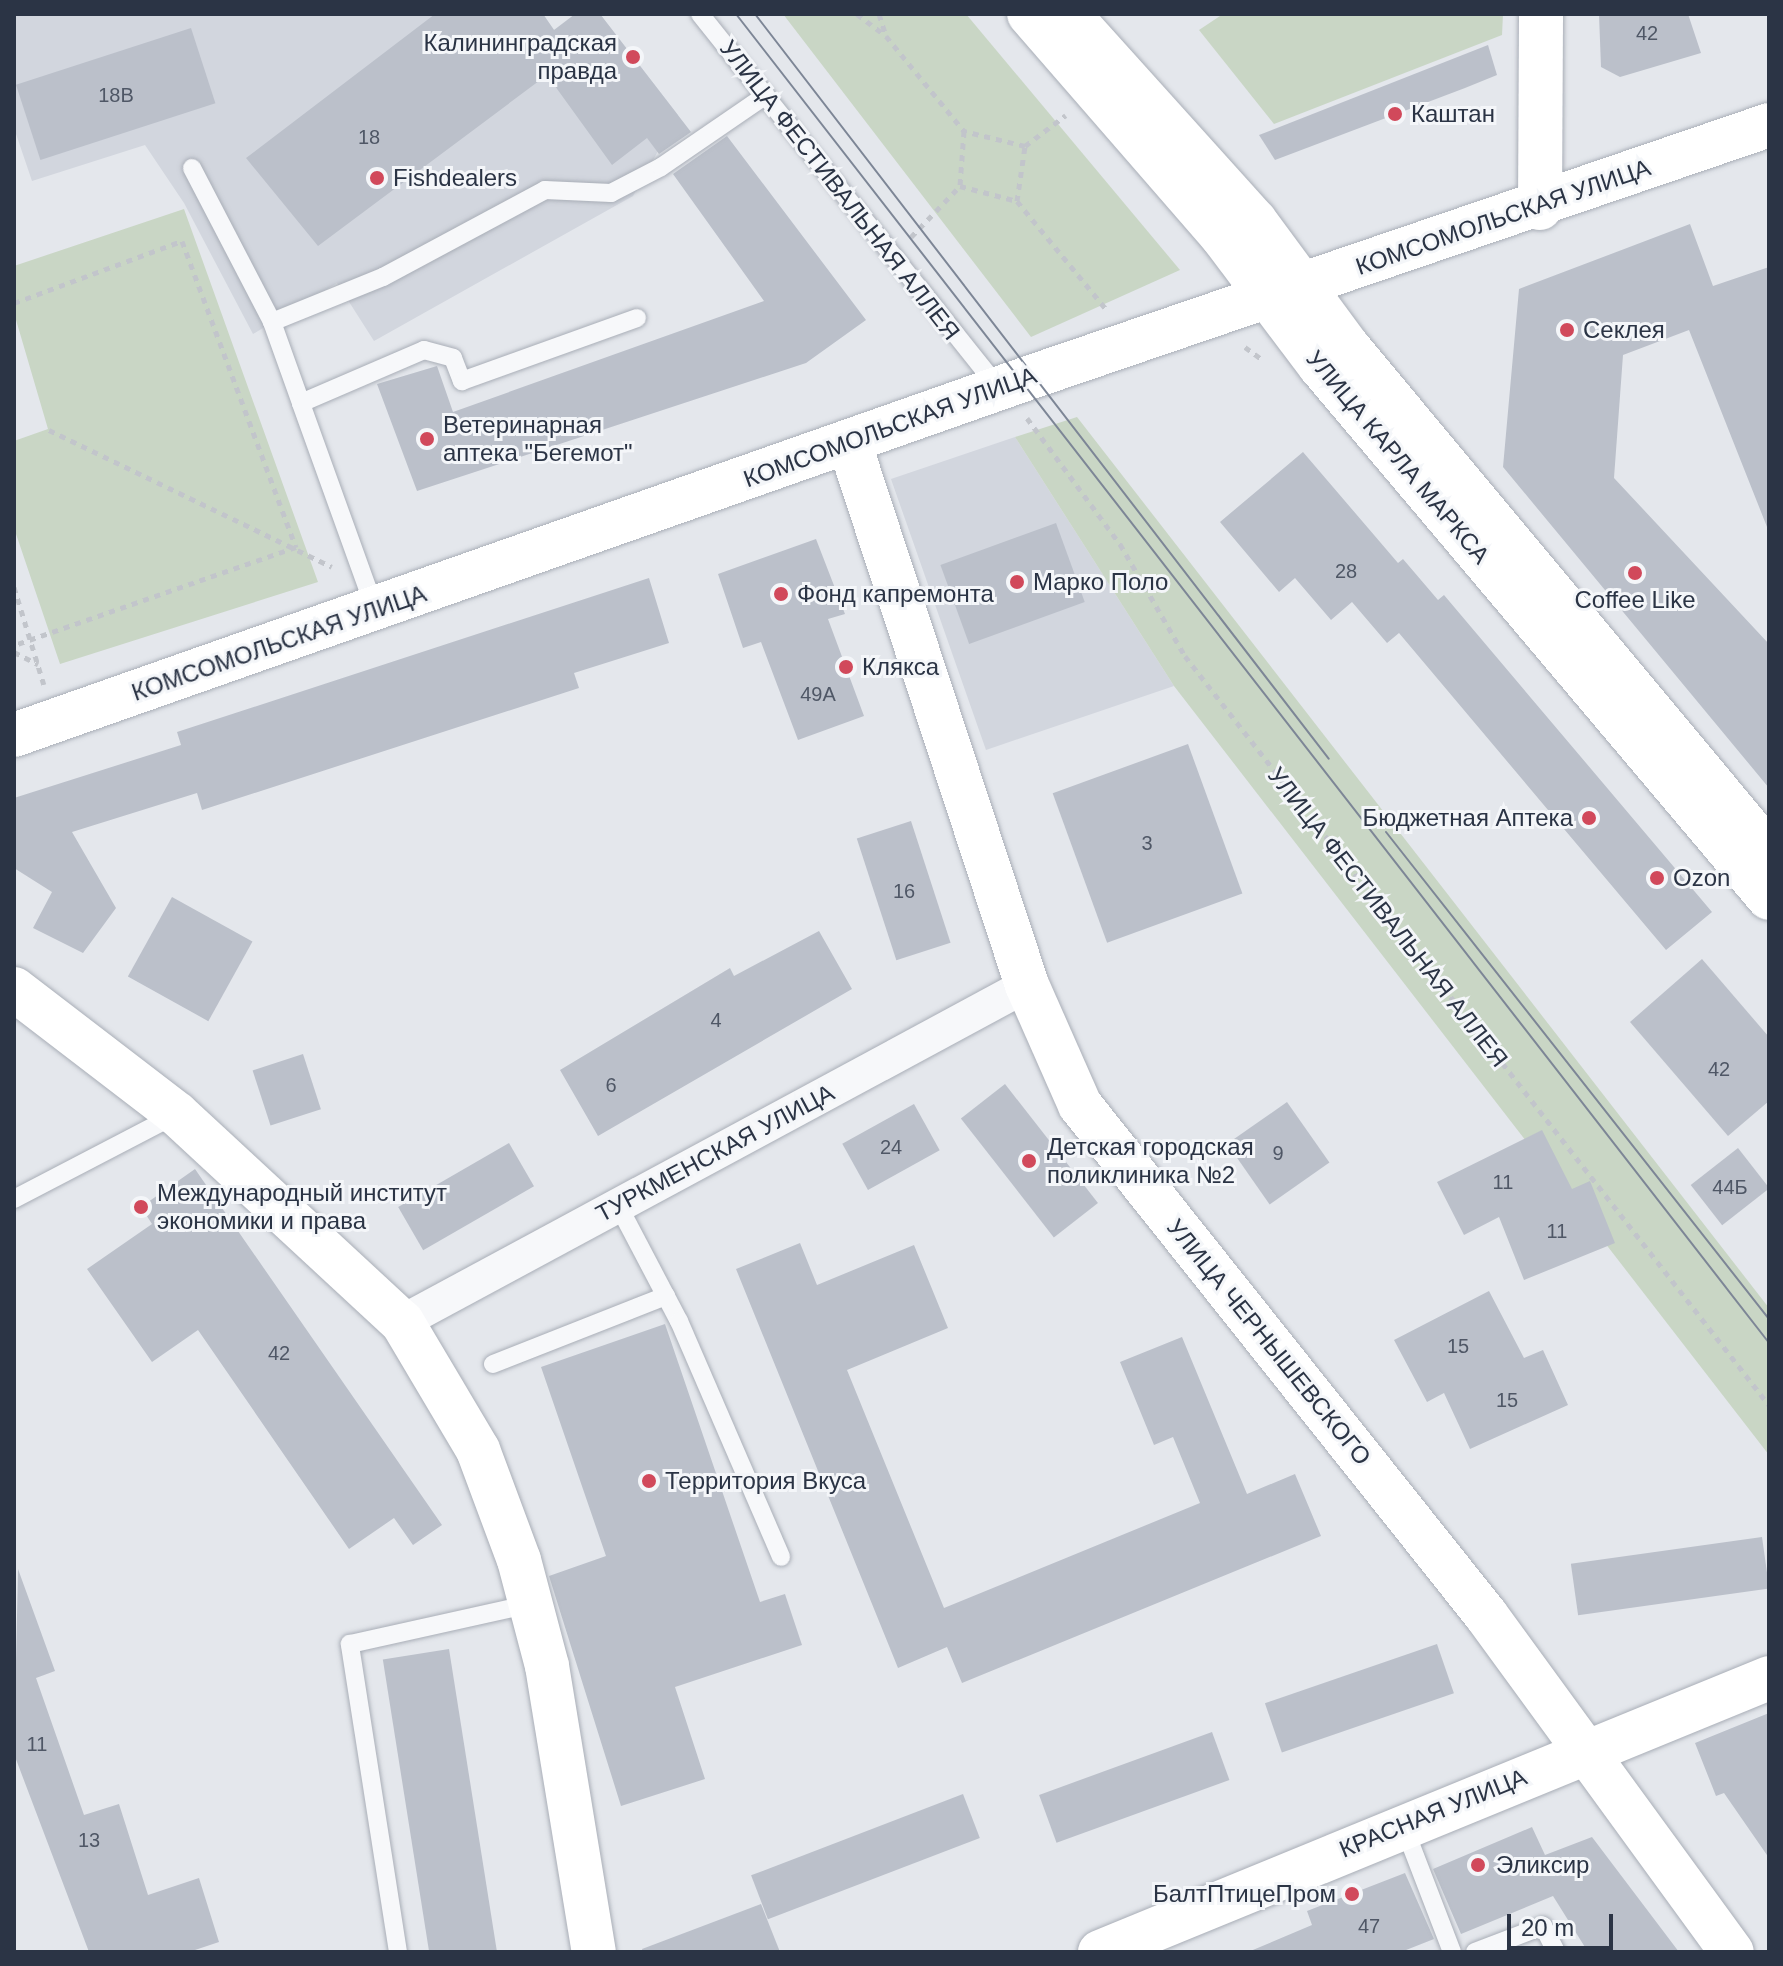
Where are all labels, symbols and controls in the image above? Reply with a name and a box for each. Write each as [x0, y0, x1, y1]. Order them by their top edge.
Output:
house number: 42 [1636, 21, 1658, 45]
place label: Калининградская правда [424, 29, 617, 85]
street label: УЛИЦА ФЕСТИВАЛЬНАЯ АЛЛЕЯ [714, 34, 966, 346]
marker: Калининградская правда [624, 48, 642, 66]
house number: 18В [98, 83, 134, 107]
place label: Каштан [1411, 100, 1495, 128]
marker: Каштан [1386, 105, 1404, 123]
house number: 18 [358, 125, 380, 149]
street label: КОМСОМОЛЬСКАЯ УЛИЦА [1352, 153, 1654, 281]
place label: Fishdealers [393, 164, 517, 192]
marker: Fishdealers [368, 169, 386, 187]
place label: Секлея [1583, 316, 1665, 344]
marker: Секлея [1558, 321, 1576, 339]
street label: УЛИЦА КАРЛА МАРКСА [1300, 345, 1496, 569]
street label: КОМСОМОЛЬСКАЯ УЛИЦА [740, 361, 1040, 493]
place label: Ветеринарная аптека "Бегемот" [443, 411, 632, 467]
marker: Ветеринарная аптека "Бегемот" [418, 430, 436, 448]
house number: 28 [1335, 559, 1357, 583]
marker: Coffee Like [1626, 564, 1644, 582]
place label: Марко Поло [1033, 568, 1168, 596]
marker: Марко Поло [1008, 573, 1026, 591]
street label: КОМСОМОЛЬСКАЯ УЛИЦА [128, 579, 430, 707]
place label: Фонд капремонта [797, 580, 994, 608]
marker: Фонд капремонта [772, 585, 790, 603]
place label: Coffee Like [1575, 586, 1695, 614]
place label: Клякса [862, 653, 939, 681]
marker: Клякса [837, 658, 855, 676]
house number: 49А [800, 682, 836, 706]
street label: УЛИЦА ФЕСТИВАЛЬНАЯ АЛЛЕЯ [1262, 761, 1514, 1073]
place label: Бюджетная Аптека [1362, 804, 1573, 832]
marker: Бюджетная Аптека [1580, 809, 1598, 827]
house number: 3 [1141, 831, 1153, 855]
place label: Ozon [1673, 864, 1730, 892]
marker: Ozon [1648, 869, 1666, 887]
house number: 16 [893, 879, 915, 903]
house number: 4 [710, 1008, 722, 1032]
house number: 42 [1708, 1057, 1730, 1081]
house number: 6 [605, 1073, 617, 1097]
street label: ТУРКМЕНСКАЯ УЛИЦА [591, 1078, 839, 1228]
place label: Детская городская поликлиника №2 [1047, 1133, 1254, 1189]
house number: 24 [880, 1135, 902, 1159]
house number: 9 [1272, 1141, 1284, 1165]
marker: Детская городская поликлиника №2 [1018, 1150, 1040, 1172]
house number: 11 [1493, 1170, 1513, 1194]
house number: 44Б [1712, 1175, 1748, 1199]
place label: Международный институт экономики и права [157, 1179, 447, 1235]
marker: Международный институт экономики и права [132, 1198, 150, 1216]
street label: УЛИЦА ЧЕРНЫШЕВСКОГО [1161, 1213, 1377, 1471]
house number: 11 [1547, 1219, 1567, 1243]
house number: 15 [1447, 1334, 1469, 1358]
house number: 42 [268, 1341, 290, 1365]
house number: 15 [1496, 1388, 1518, 1412]
place label: Территория Вкуса [665, 1467, 866, 1495]
marker: Территория Вкуса [640, 1472, 658, 1490]
house number: 11 [27, 1732, 47, 1756]
street label: КРАСНАЯ УЛИЦА [1335, 1762, 1531, 1864]
house number: 13 [78, 1828, 100, 1852]
place label: Эликсир [1496, 1851, 1589, 1879]
marker: Эликсир [1467, 1854, 1489, 1876]
place label: БалтПтицеПром [1153, 1880, 1336, 1908]
marker: БалтПтицеПром [1343, 1885, 1361, 1903]
scale bar [1511, 1898, 1617, 1948]
house number: 47 [1358, 1914, 1380, 1938]
text: 20 m [1521, 1914, 1574, 1941]

